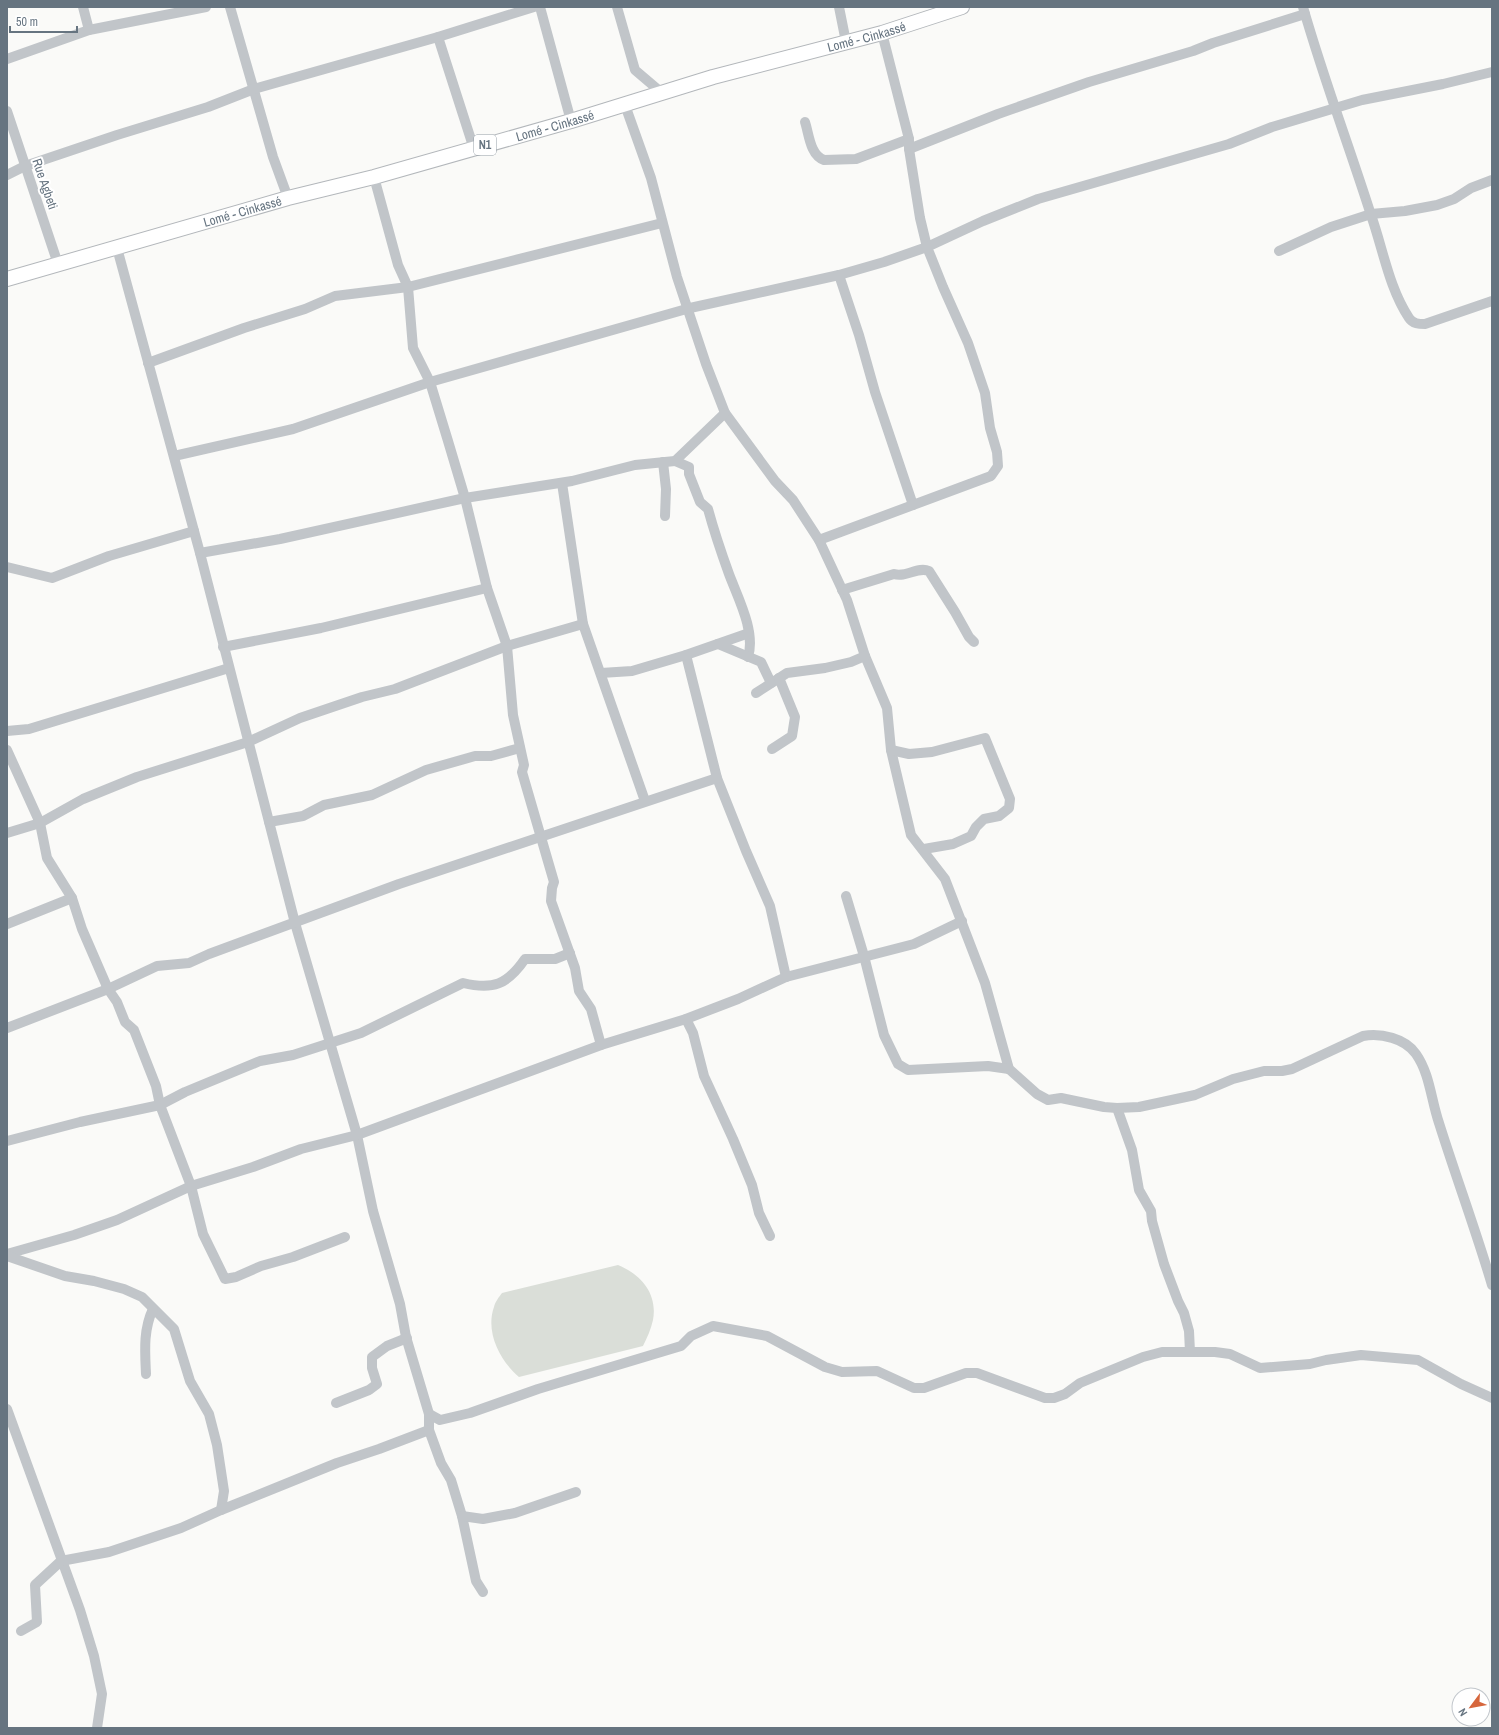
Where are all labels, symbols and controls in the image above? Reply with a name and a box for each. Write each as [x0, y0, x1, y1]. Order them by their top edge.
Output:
scale bar [10, 8, 77, 34]
text: 50 m [16, 14, 38, 30]
street label: Lomé - Cinkassé [825, 17, 908, 55]
street label: Lomé - Cinkassé [514, 106, 596, 145]
road number: N1 [474, 135, 496, 155]
street label: Rue Agbeti [28, 156, 62, 212]
street label: Lomé - Cinkassé [201, 192, 284, 230]
north arrow [1451, 1687, 1491, 1727]
text: N [1455, 1706, 1470, 1719]

